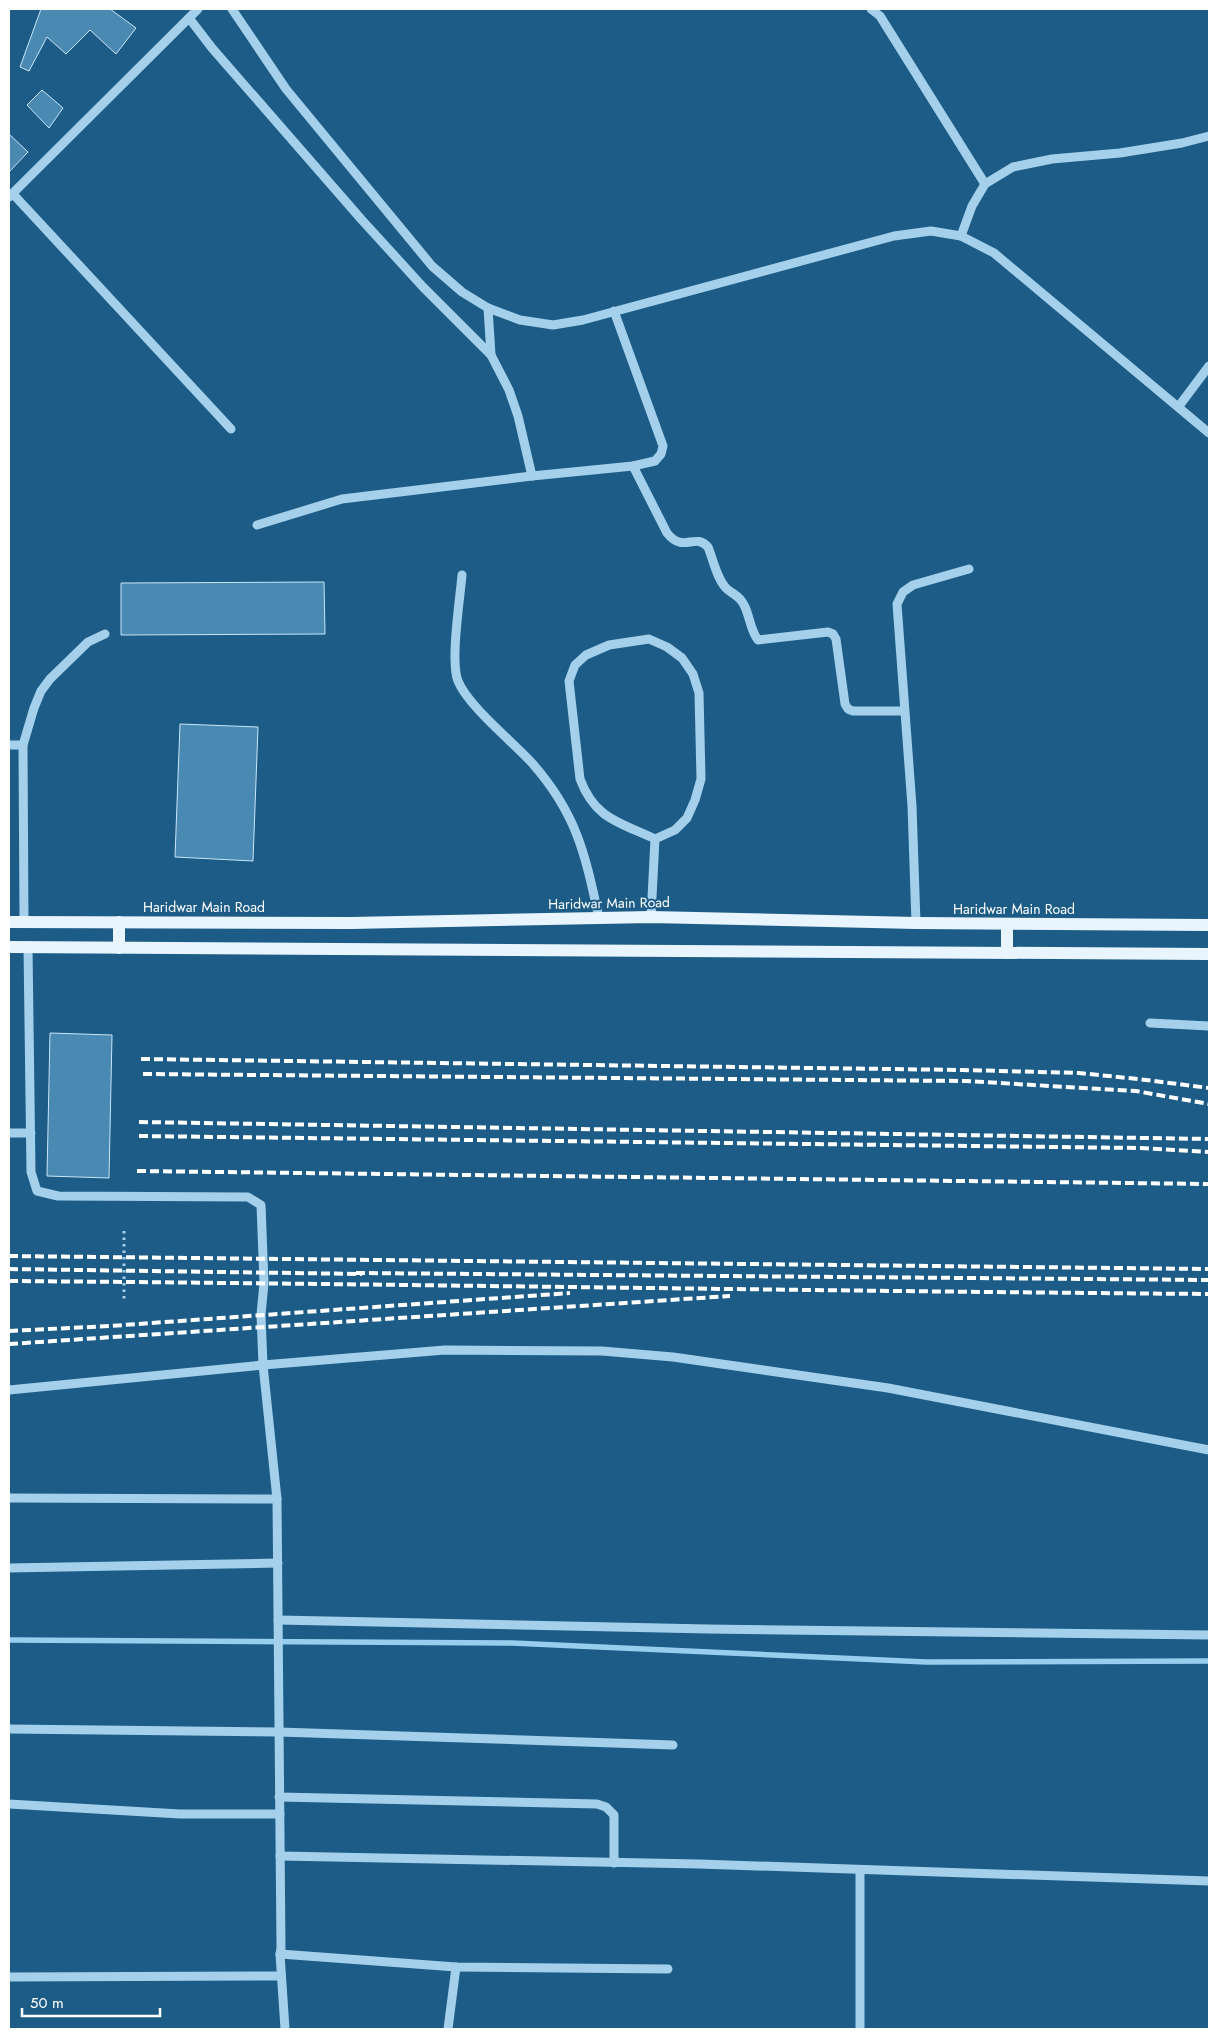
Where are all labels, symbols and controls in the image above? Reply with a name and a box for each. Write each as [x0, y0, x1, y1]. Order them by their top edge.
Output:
street label: Haridwar Main Road [548, 892, 670, 914]
street label: Haridwar Main Road [143, 897, 265, 917]
street label: Haridwar Main Road [953, 899, 1075, 919]
scale bar [22, 1986, 160, 2018]
text: 50 m [30, 1992, 64, 2014]

